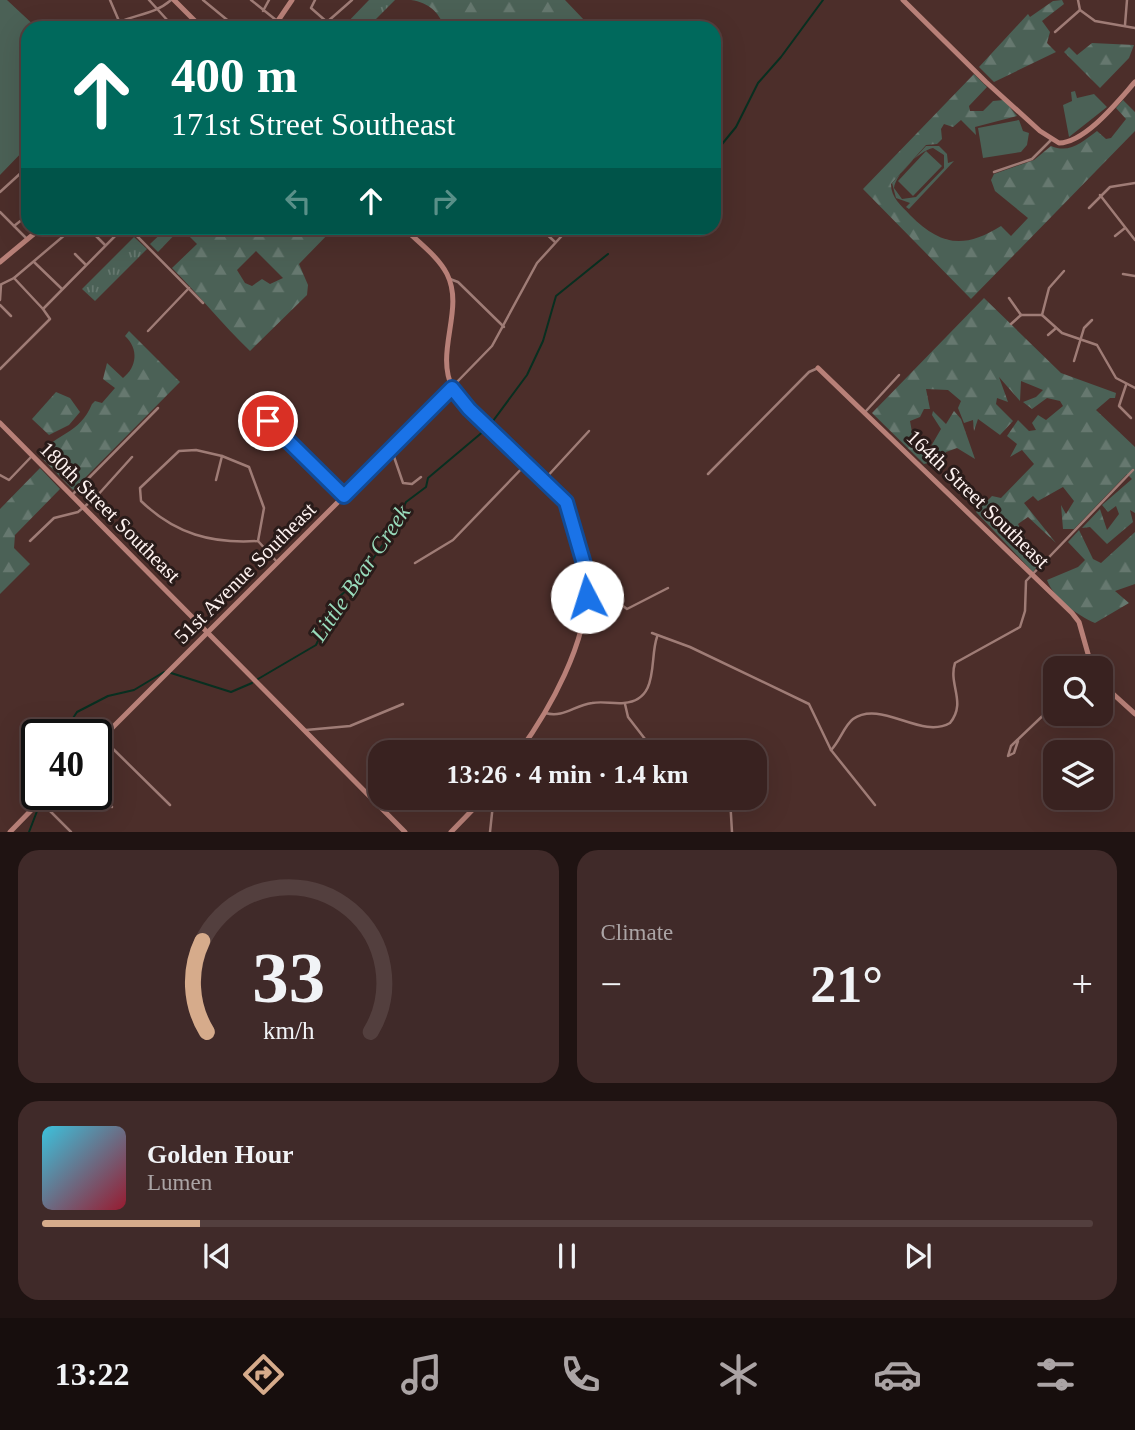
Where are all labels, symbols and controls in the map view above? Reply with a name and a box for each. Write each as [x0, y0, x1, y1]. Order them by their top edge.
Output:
text: 400 m [171, 48, 298, 103]
icon: ahead [56, 49, 147, 140]
text: 171st Street Southeast [171, 106, 455, 142]
icon: left [279, 182, 317, 220]
icon: ahead [352, 182, 390, 220]
icon: right [425, 182, 463, 220]
pin [238, 391, 298, 451]
icon: arrive [249, 402, 287, 440]
street label: 164th Street Southeast [902, 425, 1054, 573]
street label: 180th Street Southeast [35, 437, 185, 587]
street label: 51st Avenue Southeast [169, 497, 321, 649]
water label: Little Bear Creek [305, 500, 416, 647]
position arrow [550, 560, 624, 634]
map controls [1043, 656, 1113, 810]
button: search [1043, 656, 1113, 726]
speed limit sign: 40 [21, 719, 112, 810]
button: layers [1043, 740, 1113, 810]
text: 13:26 · 4 min · 1.4 km [447, 760, 688, 789]
text: Climate [601, 920, 673, 945]
text: 33 [252, 938, 325, 1019]
text: 21° [810, 956, 883, 1013]
text: − [601, 963, 622, 1005]
text: + [1072, 963, 1093, 1005]
text: km/h [263, 1017, 314, 1044]
text: Golden Hour [147, 1140, 294, 1169]
text: Lumen [147, 1170, 212, 1195]
icon: previous [198, 1237, 236, 1275]
icon: pause [548, 1237, 586, 1275]
icon: next [899, 1237, 937, 1275]
icon: directions [239, 1350, 288, 1399]
icon: music [397, 1350, 446, 1399]
icon: phone [556, 1350, 605, 1399]
icon: climate [714, 1350, 763, 1399]
icon: car [873, 1350, 922, 1399]
icon: filters [1031, 1350, 1080, 1399]
text: 13:22 [55, 1356, 129, 1392]

